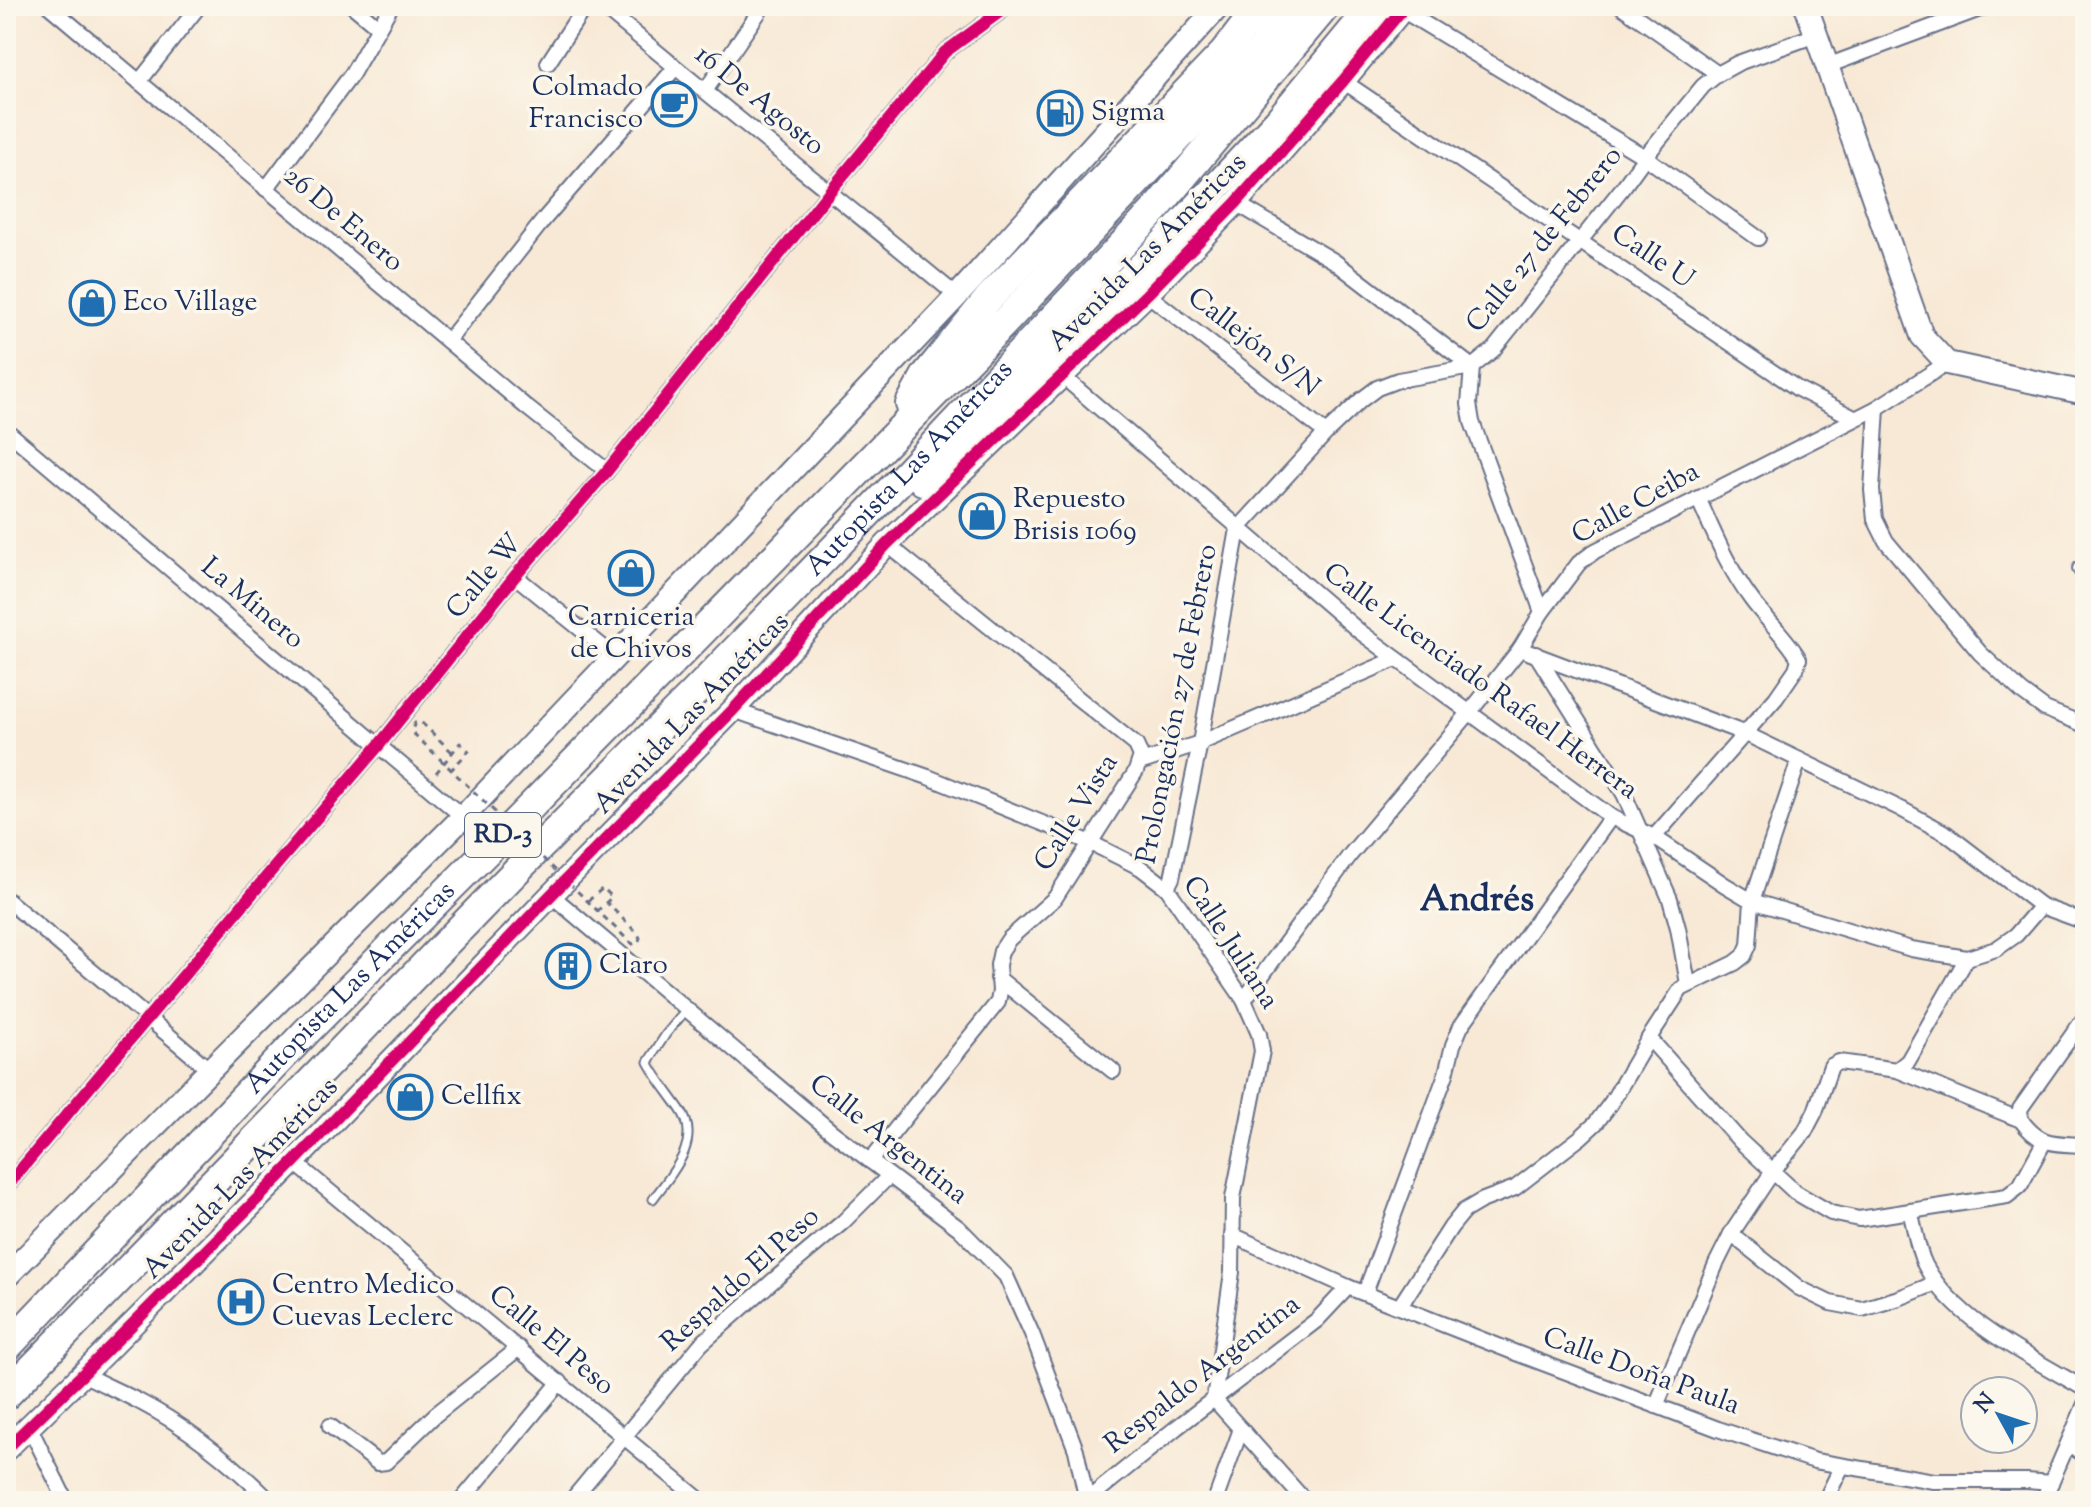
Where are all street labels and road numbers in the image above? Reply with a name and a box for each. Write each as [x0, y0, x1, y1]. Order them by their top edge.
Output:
street label: 16 De Agosto [685, 36, 833, 166]
street label: Calle 27 de Febrero [1457, 138, 1633, 342]
street label: Avenida Las Américas [1039, 144, 1257, 362]
street label: 26 De Enero [274, 158, 412, 282]
street label: Calle U [1603, 215, 1702, 299]
street label: Callejón S/N [1178, 279, 1328, 407]
street label: Autopista Las Américas [797, 352, 1023, 586]
street label: Calle Ceiba [1565, 452, 1707, 555]
street label: Calle W [437, 526, 533, 628]
street label: Prolongación 27 de Febrero [1127, 541, 1229, 867]
street label: La Minero [191, 549, 313, 659]
street label: Calle Licenciado Rafael Herrera [1314, 554, 1646, 810]
street label: Avenida Las Américas [585, 604, 799, 824]
street label: Calle Vista [1025, 746, 1129, 879]
road number: RD-3 [465, 813, 541, 857]
street label: Calle Juliana [1172, 868, 1288, 1018]
street label: Autopista Las Américas [236, 873, 465, 1104]
street label: Calle Argentina [800, 1065, 976, 1215]
street label: Avenida Las Américas [134, 1069, 348, 1289]
street label: Respaldo El Peso [653, 1198, 829, 1362]
street label: Calle El Peso [479, 1276, 623, 1406]
street label: Respaldo Argentina [1097, 1286, 1309, 1464]
street label: Calle Doña Paula [1537, 1318, 1745, 1426]

